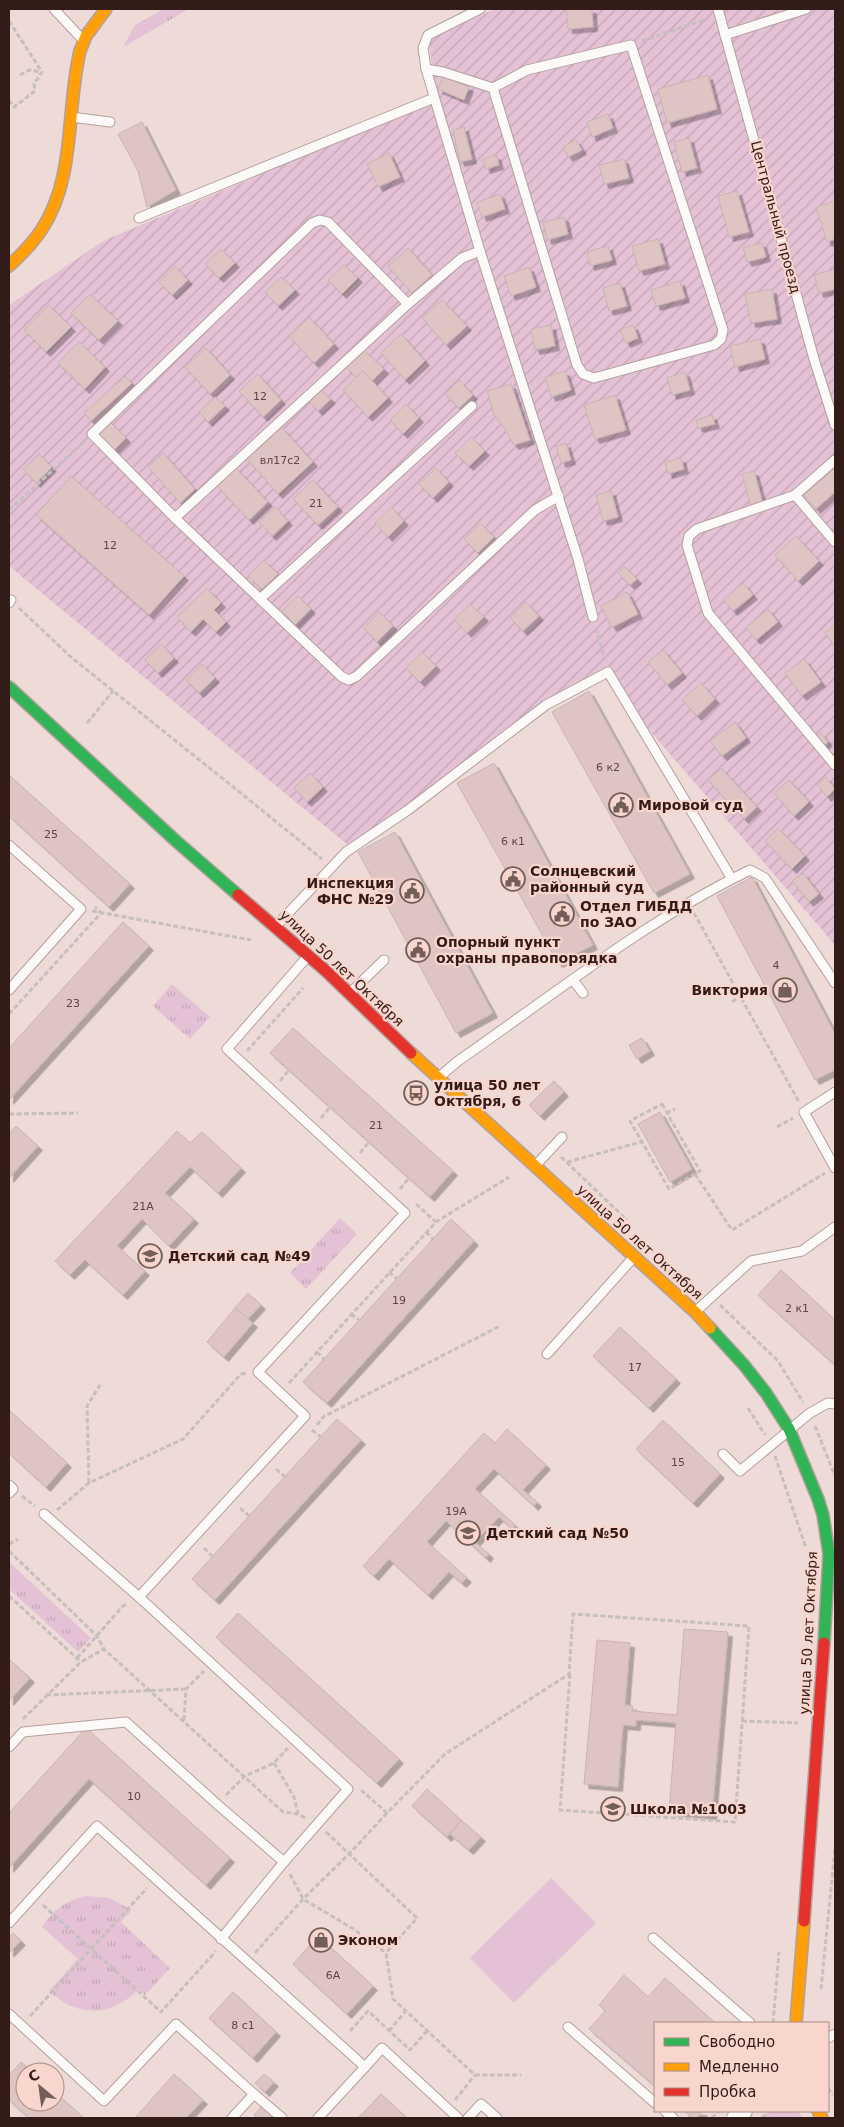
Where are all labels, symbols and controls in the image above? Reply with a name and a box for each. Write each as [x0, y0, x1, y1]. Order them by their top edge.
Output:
street label: Центральный проезд [748, 139, 804, 295]
house number: 12 [253, 390, 267, 403]
house number: вл17с2 [260, 454, 300, 467]
house number: 21 [309, 497, 323, 510]
house number: 12 [103, 539, 117, 552]
house number: 6 к2 [596, 761, 620, 774]
public building icon: Мировой суд [608, 792, 634, 818]
place label: Мировой суд [638, 797, 743, 813]
house number: 25 [44, 828, 58, 841]
house number: 6 к1 [501, 835, 525, 848]
place label: Солнцевский районный суд [530, 863, 644, 895]
public building icon: Солнцевский районный суд [500, 866, 526, 892]
place label: Инспекция ФНС №29 [306, 875, 394, 907]
public building icon: Инспекция ФНС №29 [399, 878, 425, 904]
place label: Отдел ГИБДД по ЗАО [580, 898, 692, 930]
public building icon: Отдел ГИБДД по ЗАО [549, 901, 575, 927]
street label: улица 50 лет Октября [277, 906, 407, 1030]
place label: Опорный пункт охраны правопорядка [436, 934, 618, 966]
public building icon: Опорный пункт охраны правопорядка [405, 937, 431, 963]
house number: 4 [773, 959, 780, 972]
shop icon: Виктория [772, 977, 798, 1003]
place label: Виктория [691, 982, 768, 998]
house number: 23 [66, 997, 80, 1010]
place label: улица 50 лет Октября, 6 [434, 1077, 541, 1109]
bus stop icon: улица 50 лет Октября, 6 [403, 1080, 429, 1106]
house number: 21 [369, 1119, 383, 1132]
street label: улица 50 лет Октября [574, 1181, 706, 1303]
house number: 21А [132, 1200, 154, 1213]
school or university icon: Детский сад №49 [137, 1243, 163, 1269]
place label: Детский сад №49 [168, 1248, 311, 1264]
house number: 19 [392, 1294, 406, 1307]
house number: 2 к1 [785, 1302, 809, 1315]
house number: 17 [628, 1361, 642, 1374]
house number: 15 [671, 1456, 685, 1469]
house number: 19А [445, 1505, 467, 1518]
school or university icon: Детский сад №50 [455, 1520, 481, 1546]
place label: Детский сад №50 [486, 1525, 629, 1541]
street label: улица 50 лет Октября [796, 1551, 820, 1715]
house number: 10 [127, 1790, 141, 1803]
school or university icon: Школа №1003 [600, 1796, 626, 1822]
place label: Школа №1003 [630, 1801, 747, 1817]
shop icon: Эконом [308, 1927, 334, 1953]
place label: Эконом [338, 1932, 398, 1948]
house number: 6А [326, 1969, 341, 1982]
house number: 8 с1 [231, 2019, 255, 2032]
legend [654, 2022, 829, 2112]
text: Свободно [699, 2033, 775, 2051]
text: Медленно [699, 2058, 779, 2076]
north arrow [15, 2062, 65, 2112]
text: С [25, 2066, 42, 2085]
text: Пробка [699, 2083, 756, 2101]

